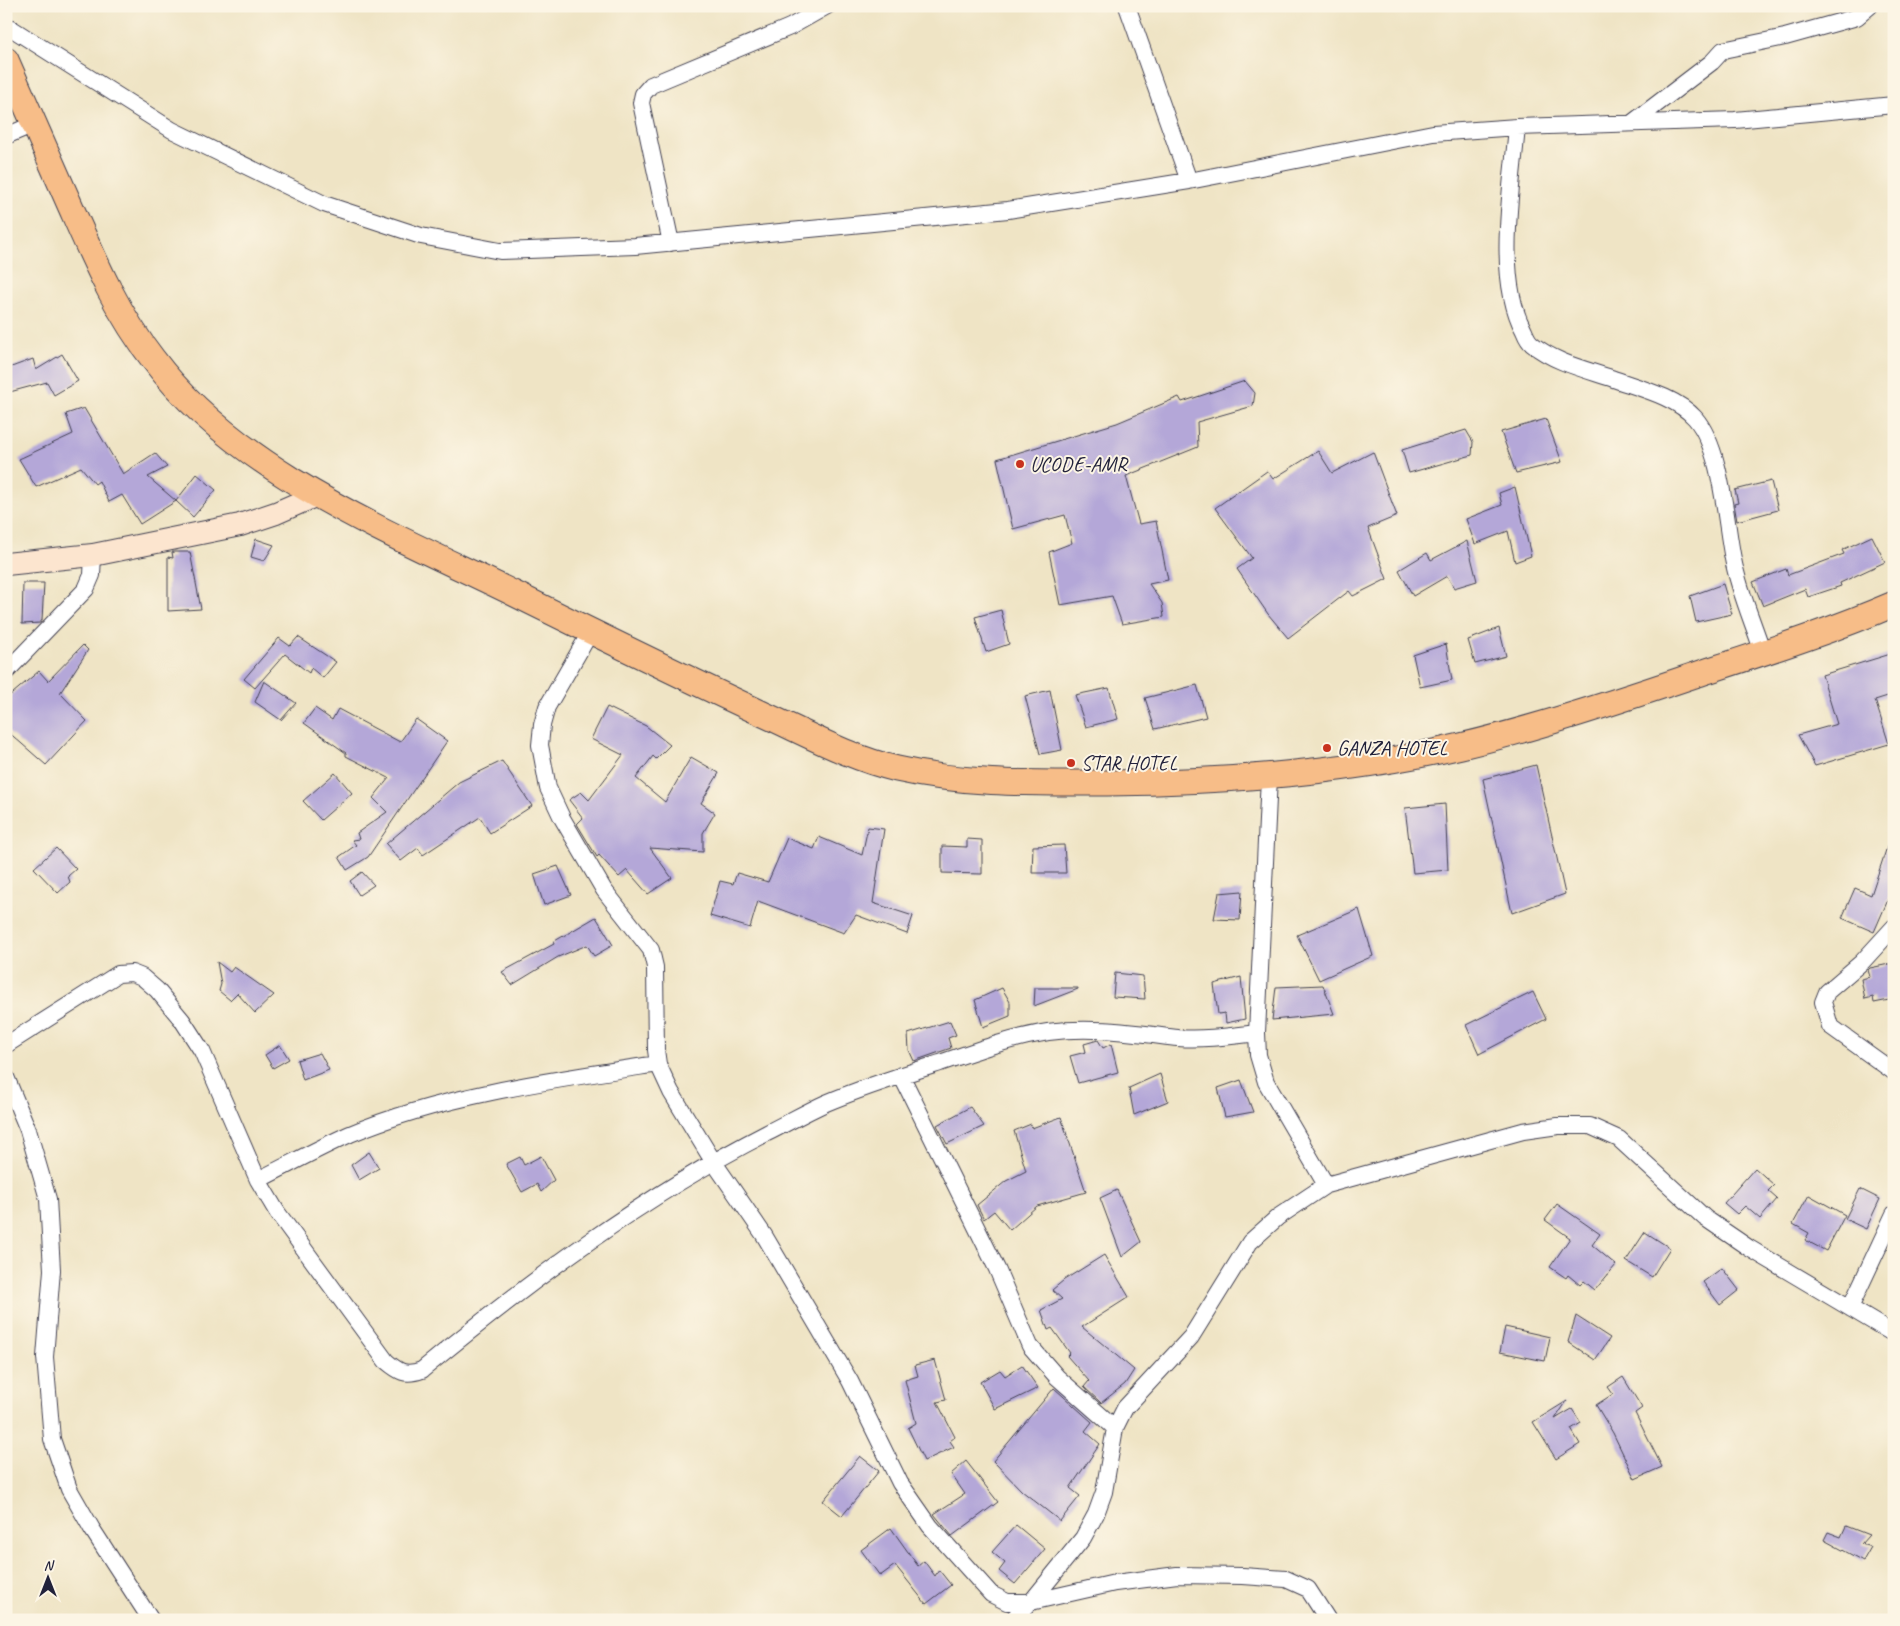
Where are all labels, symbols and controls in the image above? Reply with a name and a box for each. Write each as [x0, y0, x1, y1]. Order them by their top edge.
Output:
place label: UCODE-AMR [1030, 451, 1129, 477]
marker: UCODE-AMR [1014, 458, 1026, 470]
place label: GANZA HOTEL [1337, 735, 1448, 761]
marker: GANZA HOTEL [1321, 742, 1333, 754]
place label: STAR HOTEL [1081, 750, 1178, 776]
marker: STAR HOTEL [1065, 757, 1077, 769]
north arrow [22, 1554, 72, 1604]
text: N [44, 1557, 55, 1574]

